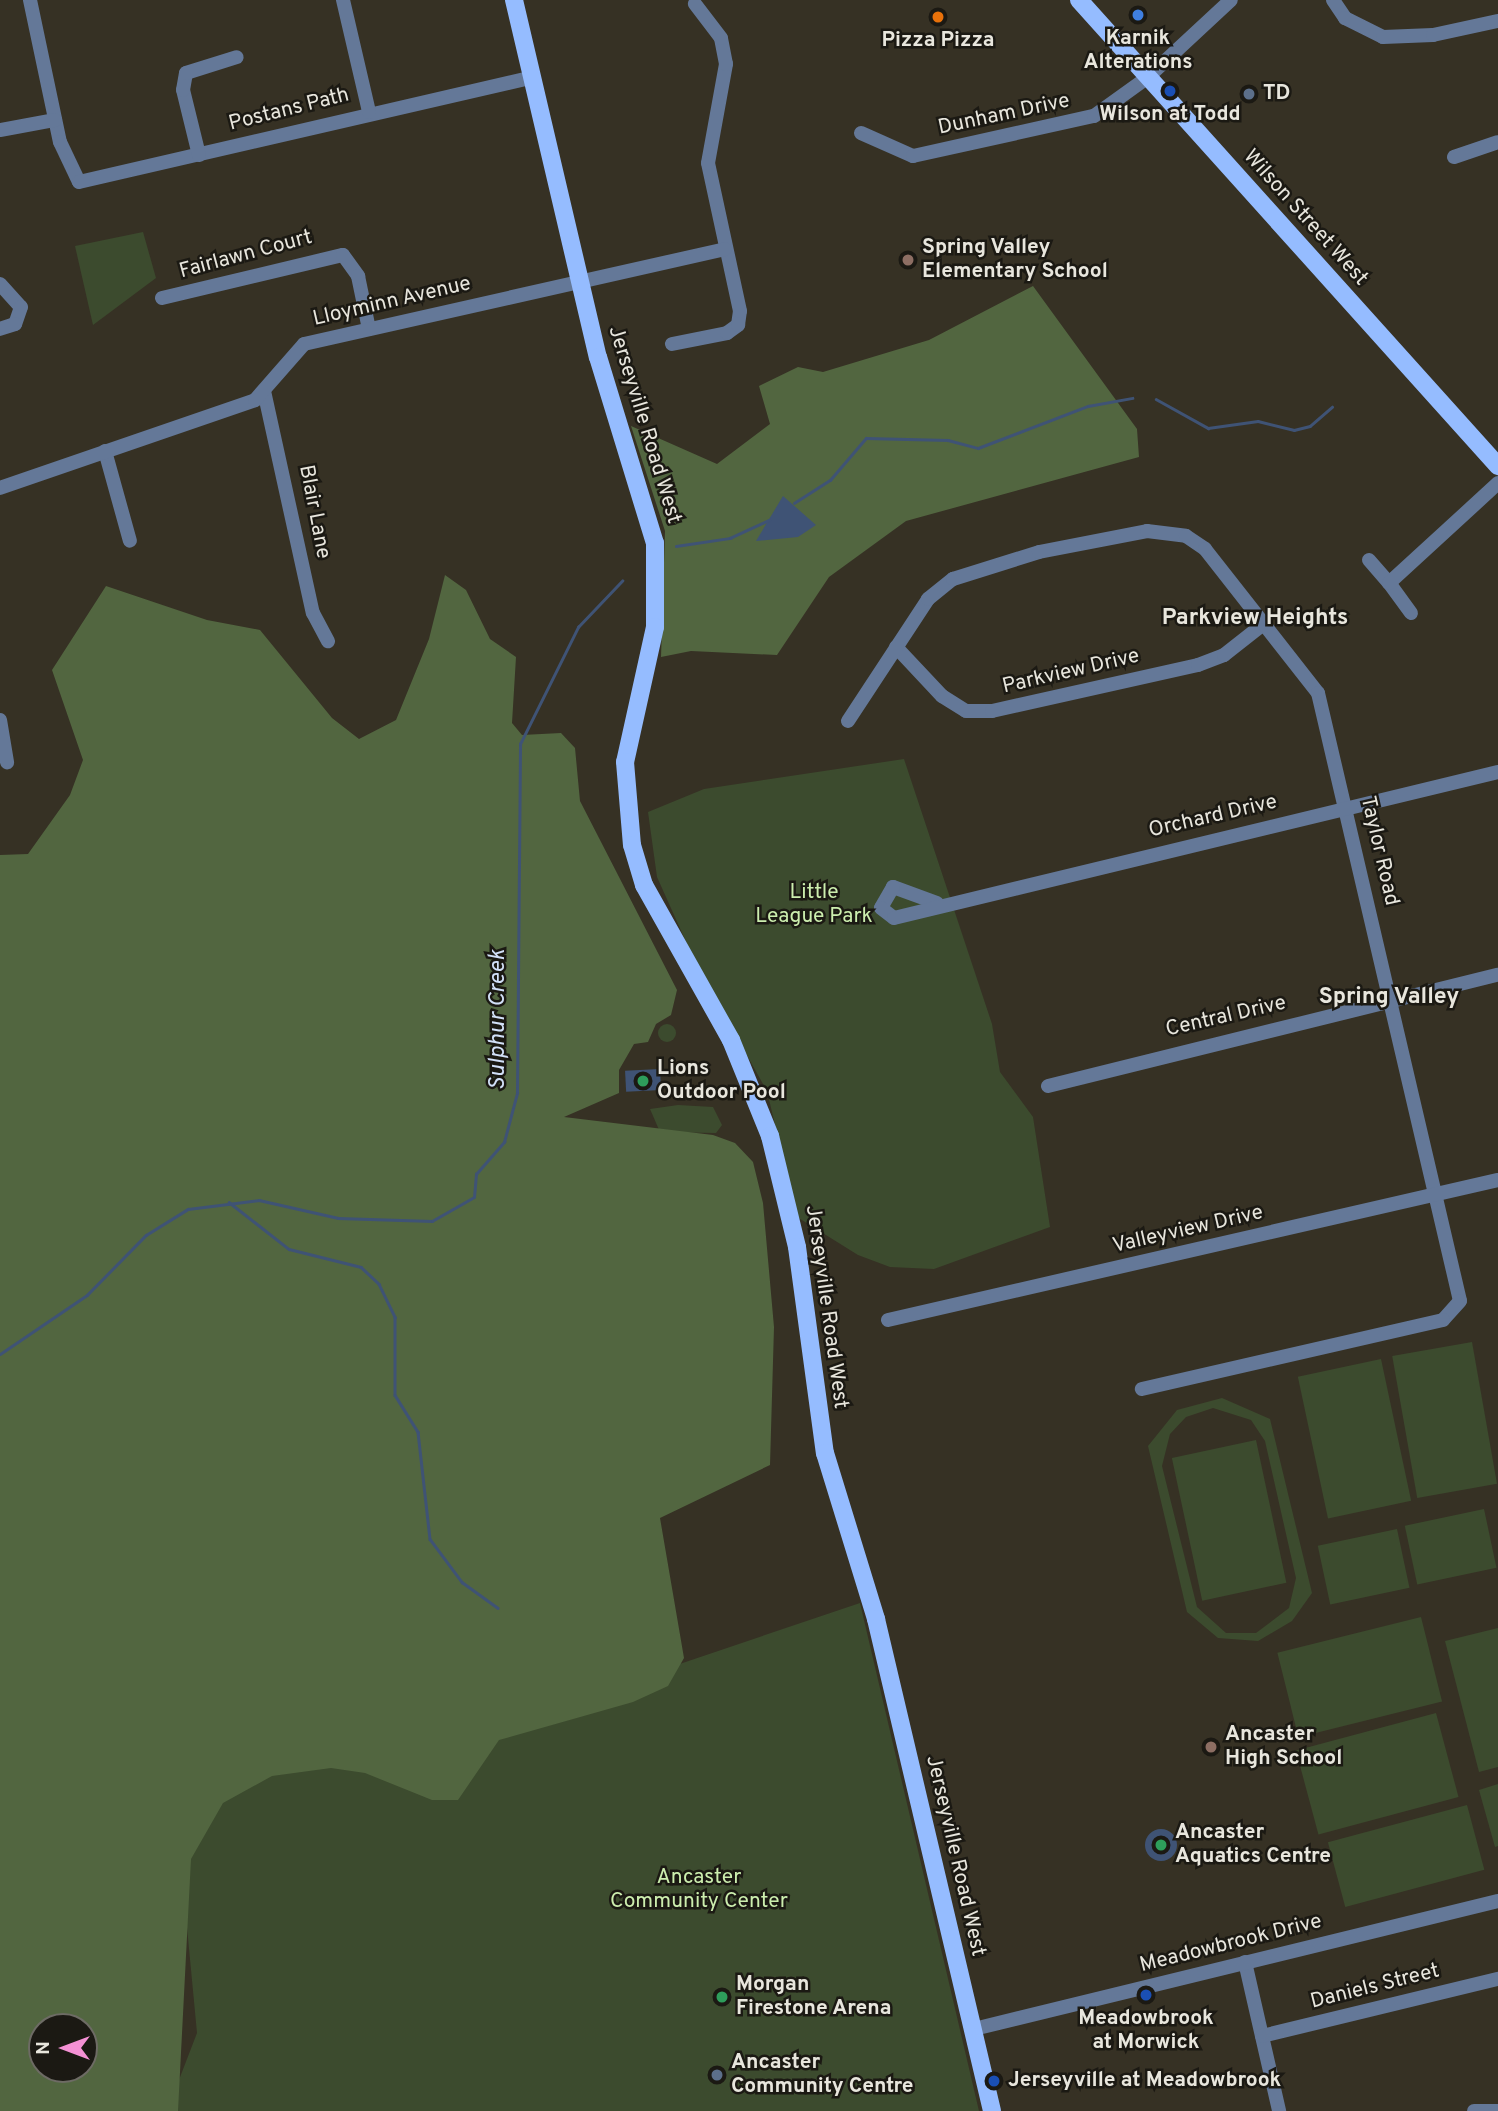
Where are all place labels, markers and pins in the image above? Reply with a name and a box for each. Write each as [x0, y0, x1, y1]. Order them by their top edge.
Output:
marker: Karnik Alterations [1130, 7, 1146, 23]
marker: Pizza Pizza [930, 9, 946, 25]
place label: Karnik Alterations [1083, 26, 1193, 76]
place label: Pizza Pizza [881, 28, 995, 54]
place label: TD [1263, 81, 1291, 107]
marker: Wilson at Todd [1162, 83, 1178, 99]
marker: TD [1241, 86, 1257, 102]
place label: Wilson at Todd [1099, 102, 1241, 128]
place label: Spring Valley Elementary School [922, 235, 1108, 285]
marker: Spring Valley Elementary School [900, 252, 916, 268]
place label: Lions Outdoor Pool [657, 1056, 786, 1106]
marker: Lions Outdoor Pool [635, 1073, 651, 1089]
place label: Ancaster High School [1225, 1722, 1342, 1772]
marker: Ancaster High School [1203, 1739, 1219, 1755]
place label: Ancaster Aquatics Centre [1175, 1820, 1331, 1870]
marker: Ancaster Aquatics Centre [1153, 1837, 1169, 1853]
place label: Morgan Firestone Arena [736, 1972, 892, 2022]
marker: Meadowbrook at Morwick [1138, 1987, 1154, 2003]
marker: Morgan Firestone Arena [714, 1989, 730, 2005]
place label: Meadowbrook at Morwick [1078, 2006, 1214, 2056]
place label: Ancaster Community Centre [731, 2050, 913, 2100]
marker: Ancaster Community Centre [709, 2067, 725, 2083]
place label: Jerseyville at Meadowbrook [1008, 2068, 1281, 2094]
marker: Jerseyville at Meadowbrook [986, 2073, 1002, 2089]

